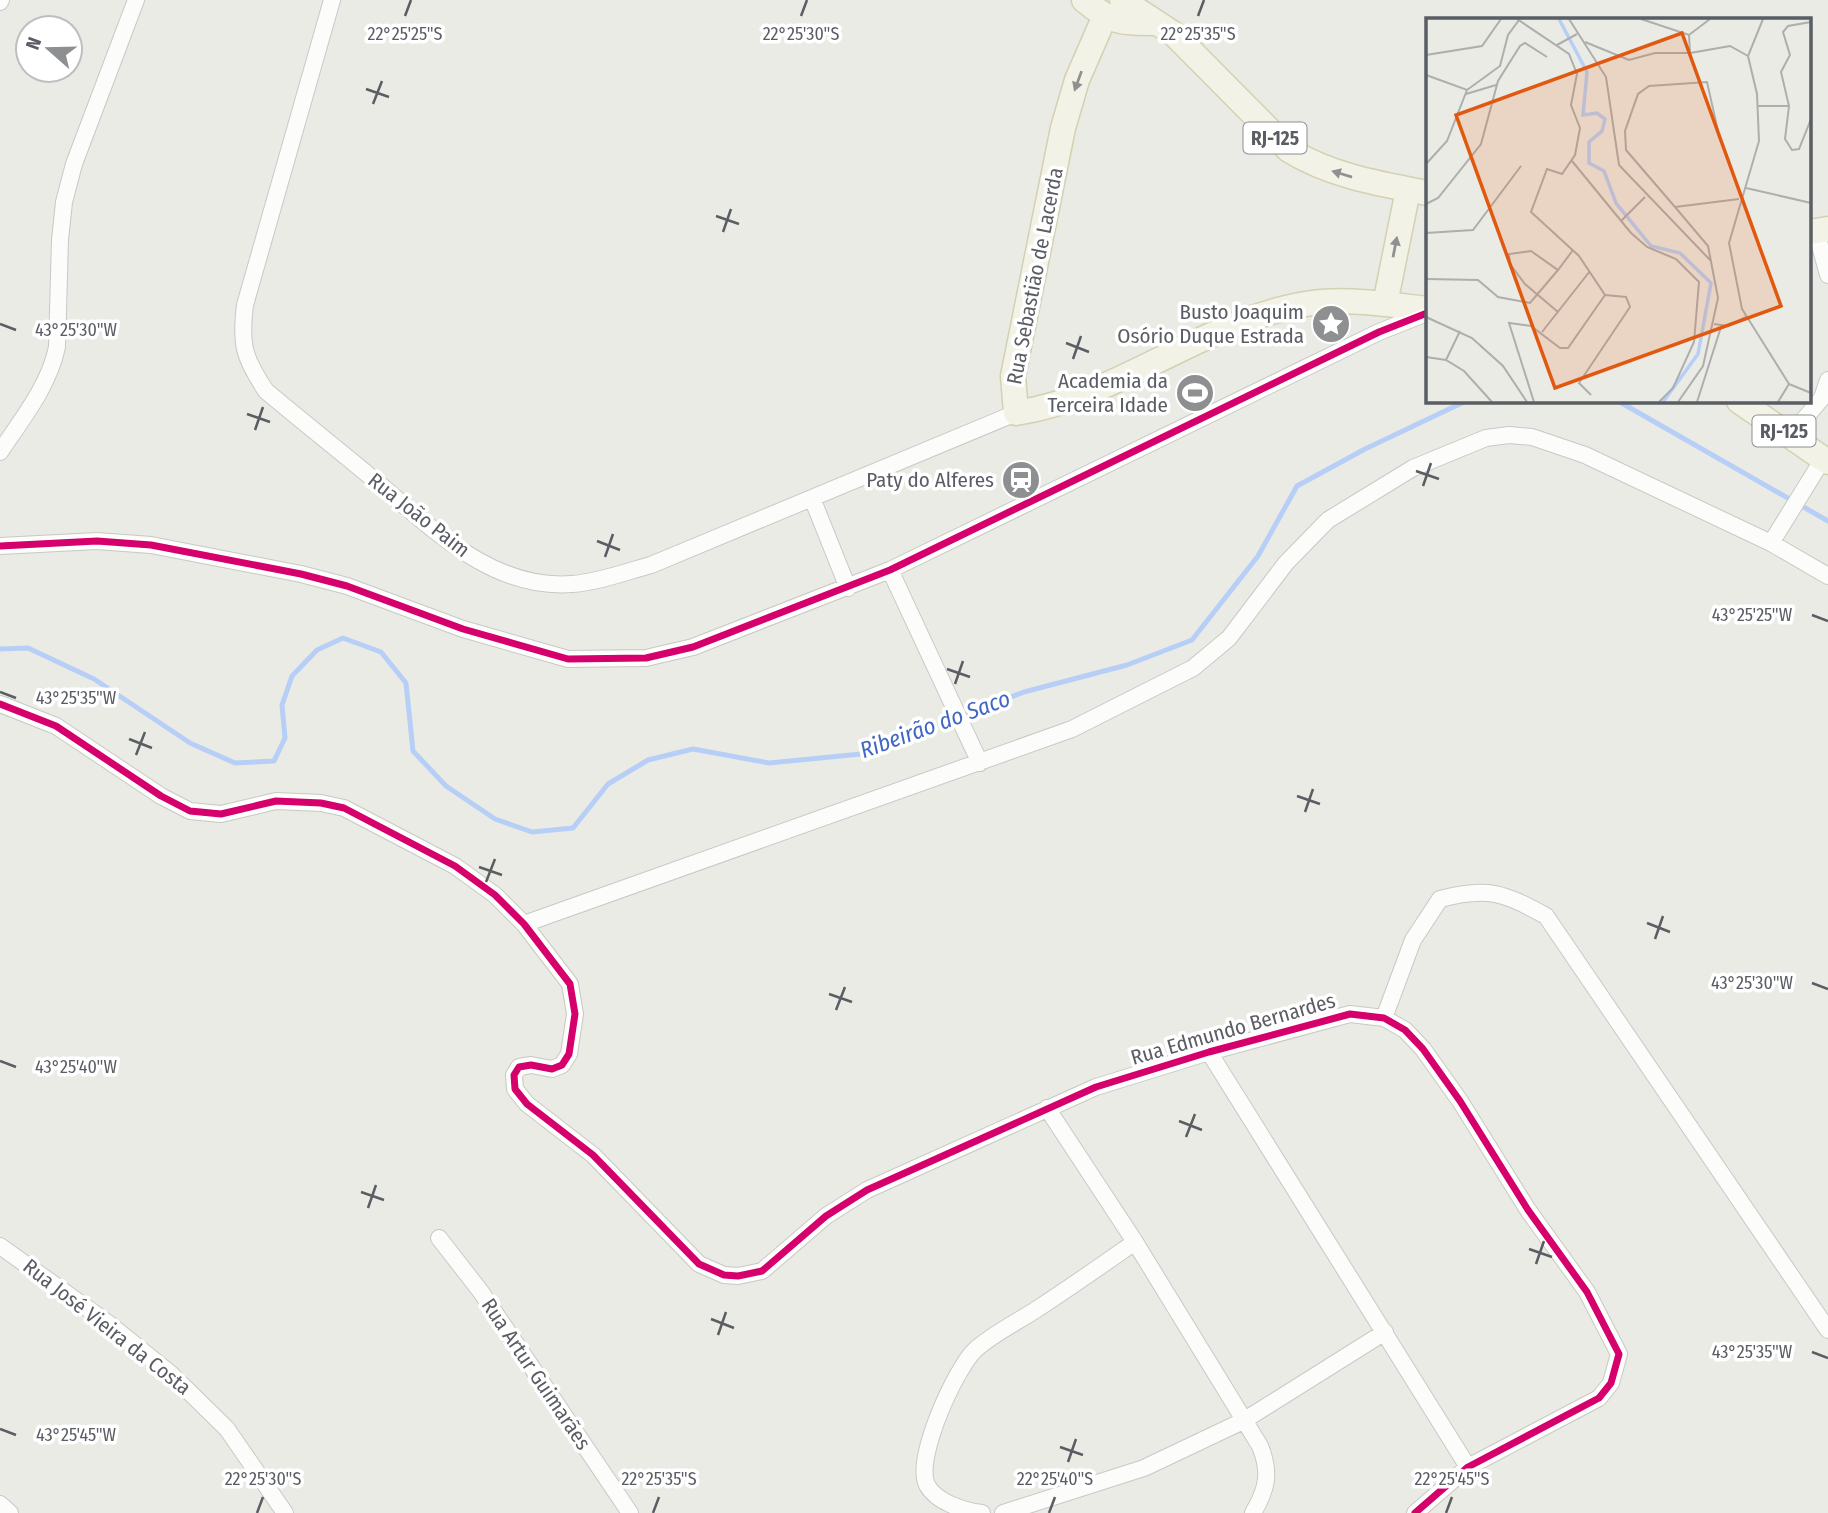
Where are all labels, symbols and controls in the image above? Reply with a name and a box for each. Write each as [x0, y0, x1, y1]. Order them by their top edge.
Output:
north arrow [14, 14, 84, 84]
inset map [1426, 18, 1811, 402]
text: 22°25'25"S [367, 23, 443, 45]
text: 22°25'30"S [763, 23, 839, 45]
text: 22°25'35"S [1160, 23, 1236, 45]
text: N [21, 34, 46, 53]
one-way arrow [1072, 70, 1083, 91]
road number: RJ-125 [1244, 122, 1306, 154]
street label: Rua Sebastião de Lacerda [1001, 165, 1069, 387]
one-way arrow [1331, 168, 1352, 178]
one-way arrow [1390, 236, 1401, 258]
place label: Busto Joaquim Osório Duque Estrada [1117, 299, 1304, 349]
place icon: Busto Joaquim Osório Duque Estrada [1310, 303, 1352, 345]
text: 43°25'30"W [35, 319, 117, 341]
place label: Academia da Terceira Idade [1047, 368, 1168, 418]
sports icon: Academia da Terceira Idade [1174, 372, 1216, 414]
road number: RJ-125 [1752, 416, 1816, 446]
station icon: Paty do Alferes [1000, 459, 1042, 501]
street label: Rua João Paim [363, 467, 475, 563]
place label: Paty do Alferes [866, 467, 994, 493]
text: 43°25'25"W [1712, 604, 1793, 626]
water label: Ribeirão do Saco [856, 684, 1014, 764]
text: 43°25'35"W [36, 687, 117, 709]
text: 43°25'30"W [1711, 972, 1793, 994]
street label: Rua Edmundo Bernardes [1128, 987, 1338, 1071]
text: 43°25'40"W [35, 1056, 117, 1078]
street label: Rua José Vieira da Costa [18, 1253, 196, 1401]
street label: Rua Artur Guimarães [476, 1293, 596, 1455]
text: 43°25'35"W [1712, 1341, 1793, 1363]
text: 43°25'45"W [36, 1424, 117, 1446]
text: 22°25'30"S [225, 1468, 301, 1490]
text: 22°25'35"S [621, 1468, 697, 1490]
text: 22°25'40"S [1017, 1468, 1093, 1490]
text: 22°25'45"S [1415, 1468, 1490, 1490]

